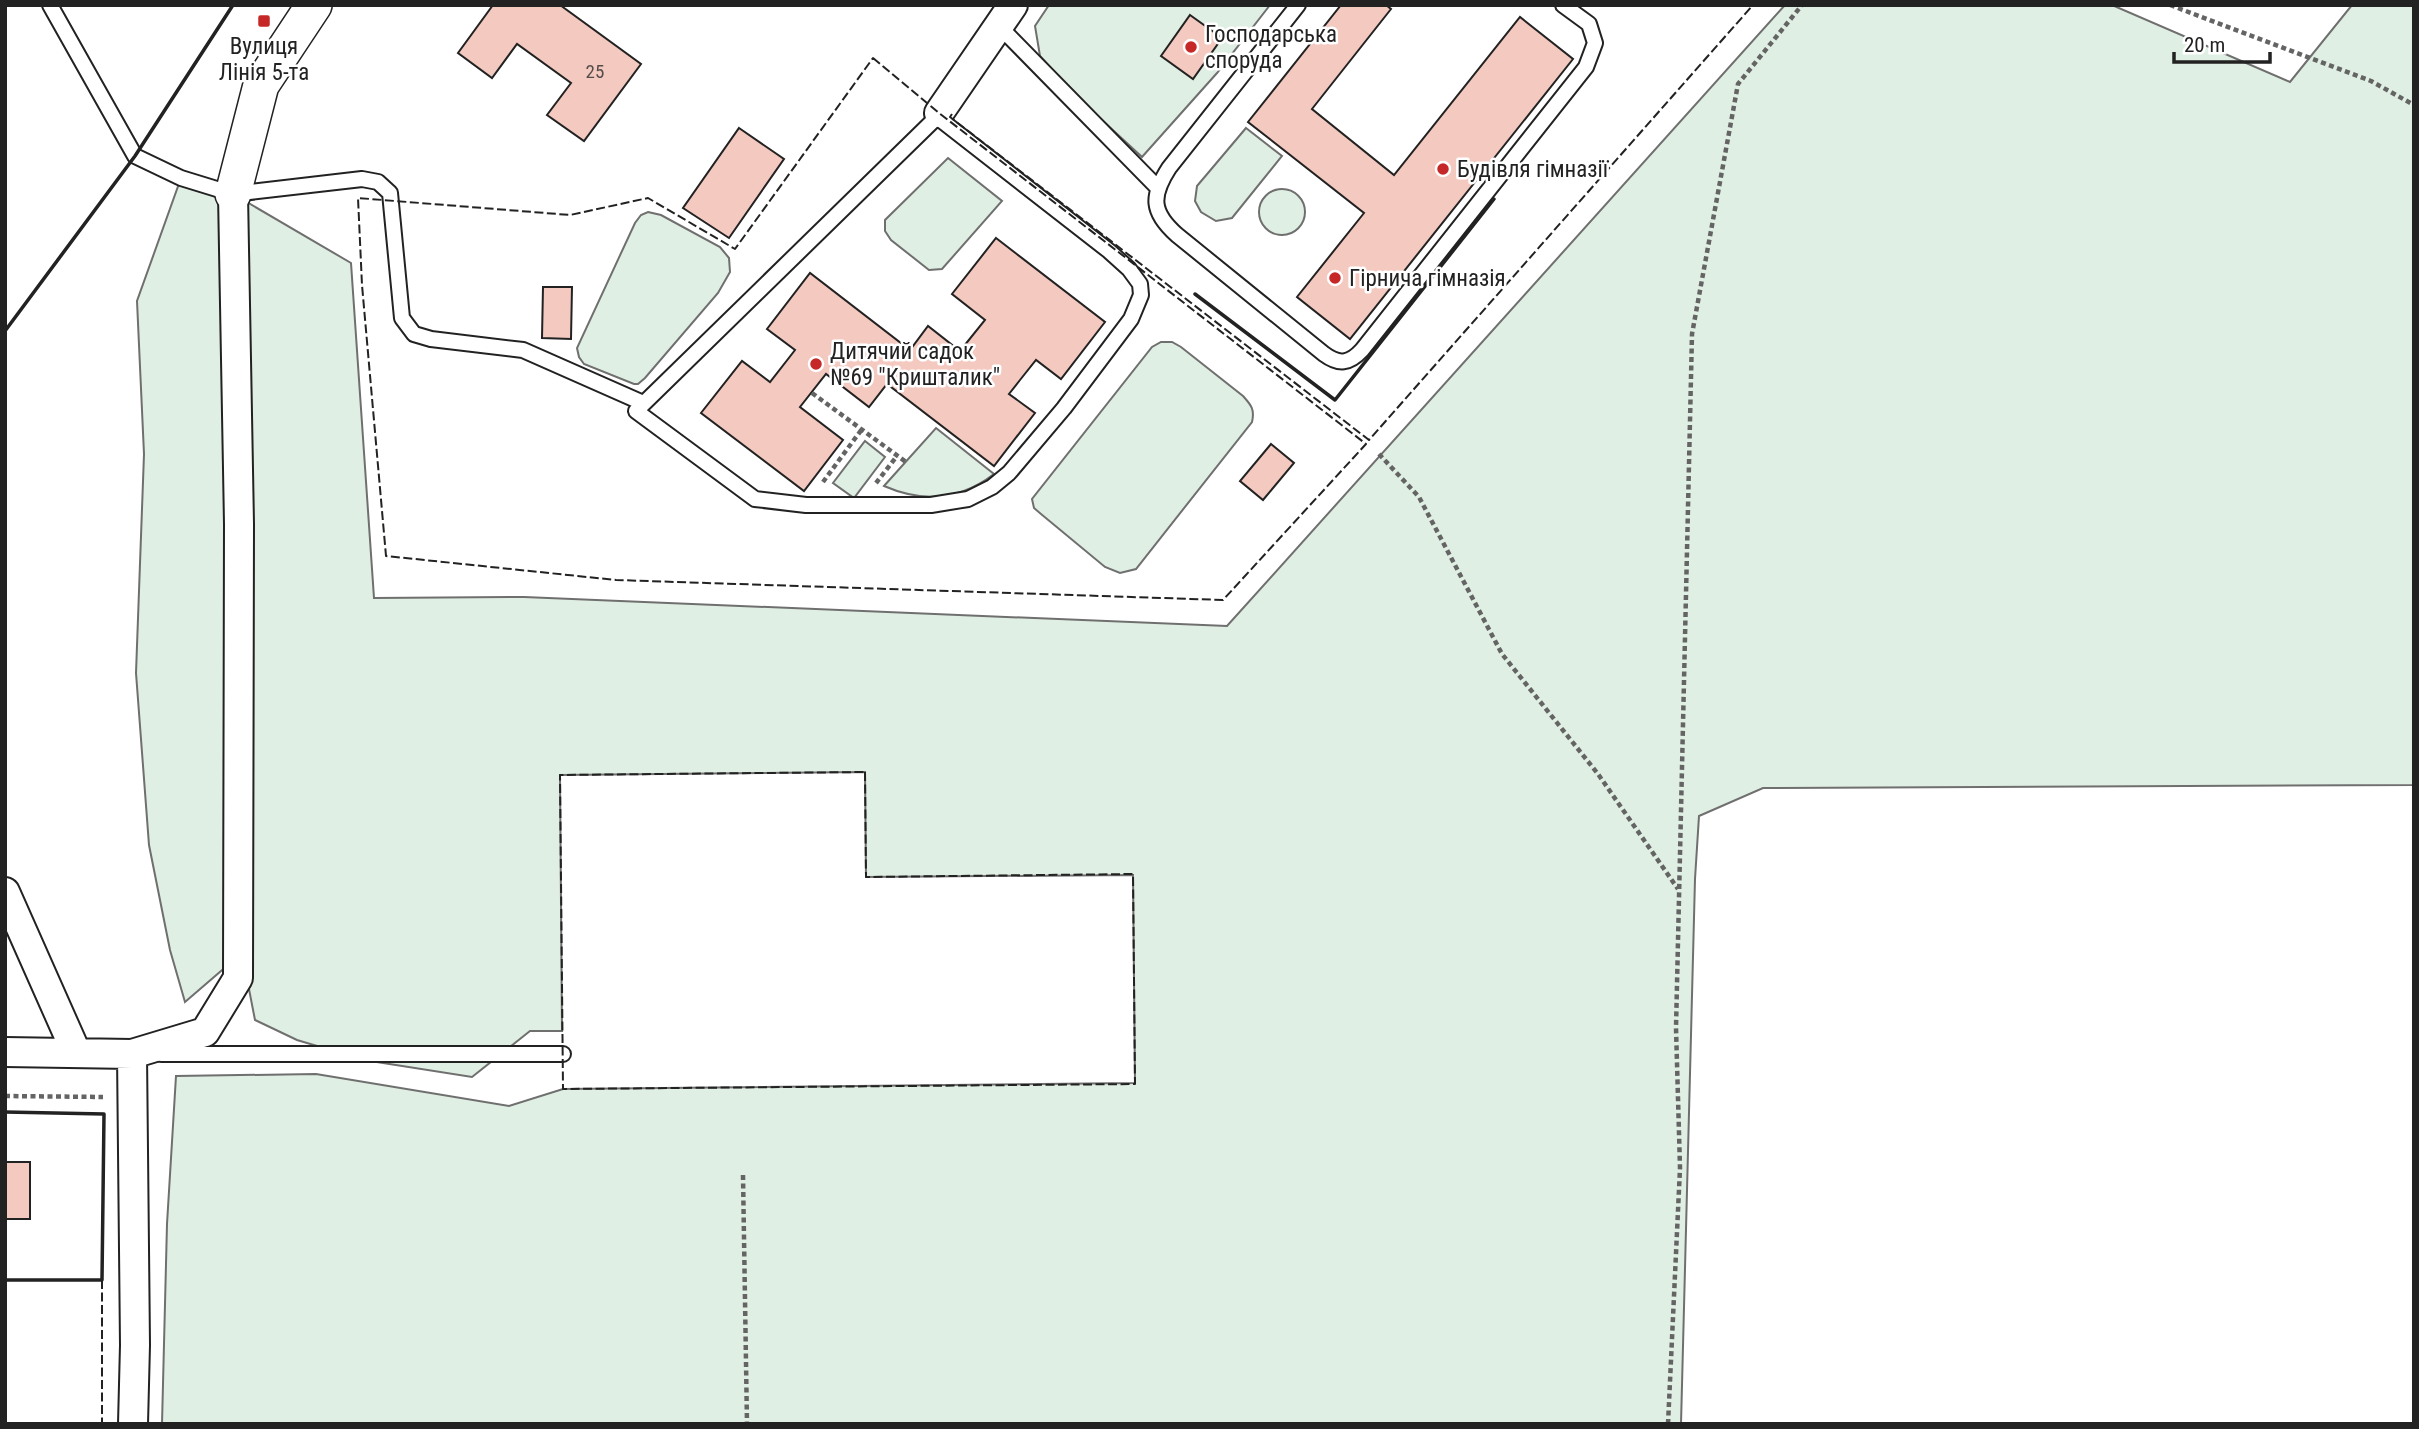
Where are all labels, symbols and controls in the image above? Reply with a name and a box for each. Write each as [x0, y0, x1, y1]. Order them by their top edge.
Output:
marker: Вулиця Лінія 5-та [256, 13, 272, 29]
place label: Господарська споруда [1205, 21, 1337, 74]
scale bar [2174, 21, 2270, 65]
place label: Вулиця Лінія 5-та [219, 33, 309, 86]
text: 20 m [2184, 33, 2225, 57]
marker: Господарська споруда [1183, 39, 1199, 55]
house number: 25 [586, 60, 604, 83]
place label: Будівля гімназії [1457, 156, 1610, 183]
marker: Будівля гімназії [1435, 161, 1451, 177]
place label: Гірнича гімназія [1349, 265, 1506, 292]
marker: Гірнича гімназія [1327, 270, 1343, 286]
place label: Дитячий садок №69 "Кришталик" [830, 338, 1000, 391]
marker: Дитячий садок №69 "Кришталик" [808, 356, 824, 372]

